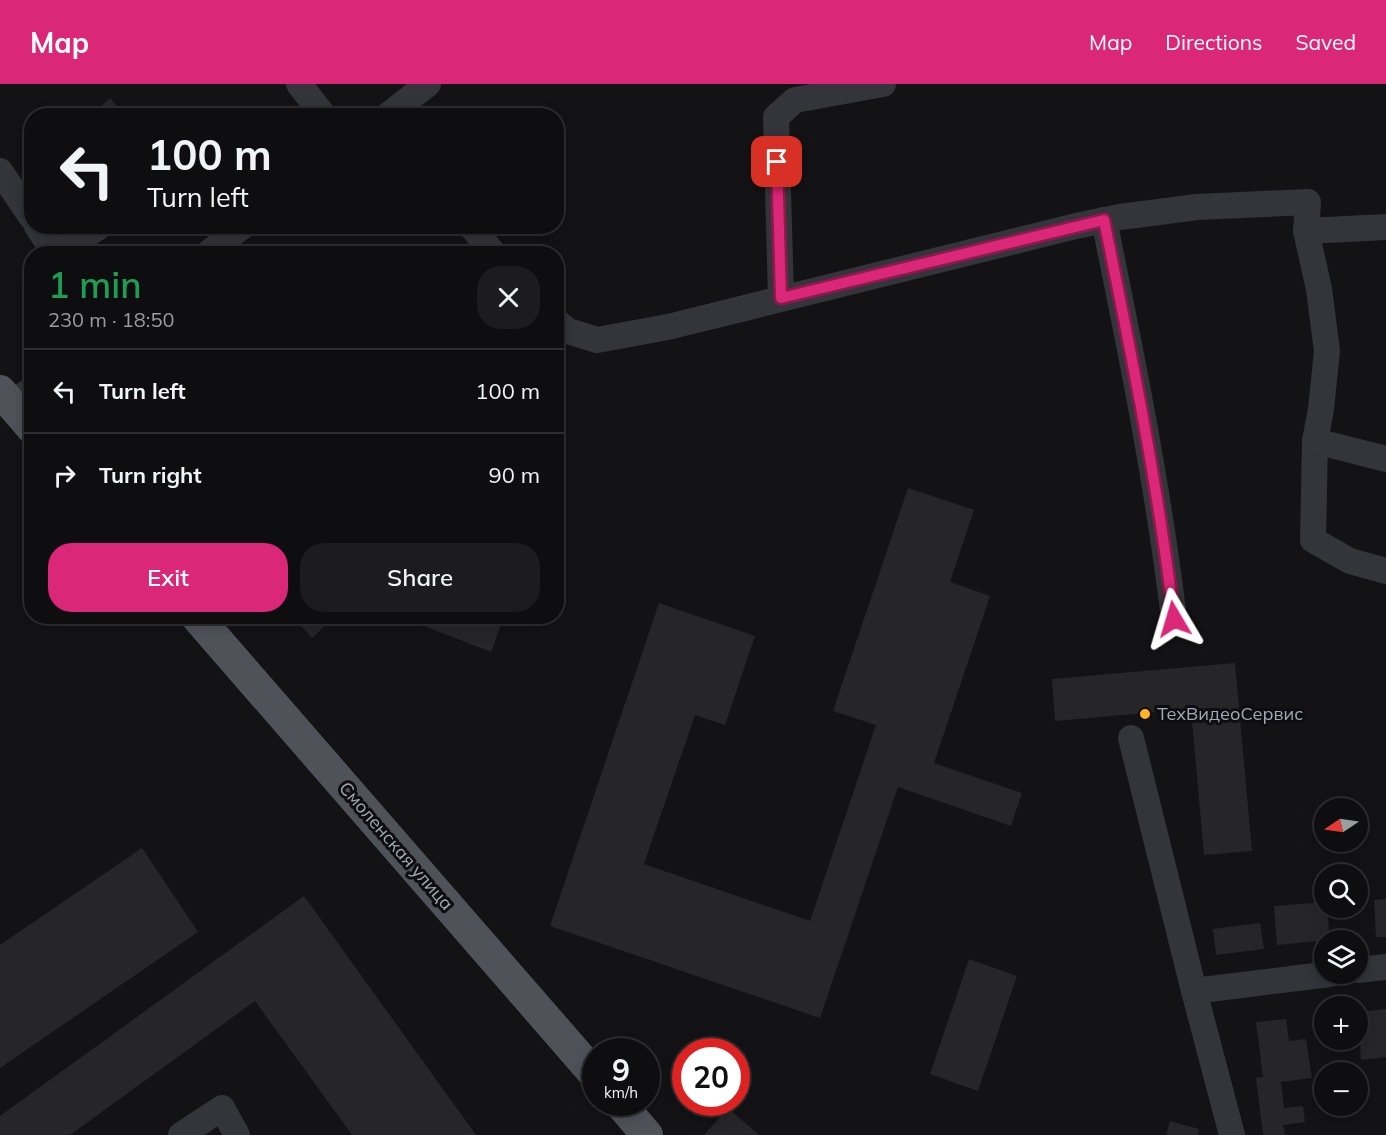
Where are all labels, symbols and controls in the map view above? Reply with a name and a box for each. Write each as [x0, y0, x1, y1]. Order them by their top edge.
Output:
text: Map [30, 25, 89, 60]
text: Map [1089, 29, 1132, 55]
text: Directions [1165, 29, 1262, 55]
text: Saved [1295, 29, 1356, 55]
text: 100 m [147, 128, 272, 181]
icon: left [48, 132, 126, 210]
pin [751, 136, 802, 187]
icon: arrive [760, 145, 793, 178]
text: Turn left [147, 180, 249, 214]
text: 1 min [48, 262, 142, 307]
button: close [477, 266, 540, 329]
text: 230 m · 18:50 [48, 307, 174, 332]
icon: left [48, 375, 81, 408]
text: Turn left [99, 377, 186, 405]
text: 100 m [475, 377, 540, 405]
icon: right [48, 459, 81, 492]
text: Turn right [99, 461, 202, 489]
text: 90 m [489, 461, 540, 489]
button: Exit [48, 543, 288, 612]
button: Share [300, 543, 540, 612]
position arrow [1142, 587, 1206, 651]
place label: ТехВидеоСервис [1157, 702, 1303, 725]
marker: ТехВидеоСервис [1138, 707, 1152, 721]
street label: Смоленская улица [334, 777, 458, 915]
north arrow [1314, 798, 1368, 852]
map controls [1314, 798, 1368, 1116]
button: search [1314, 864, 1368, 918]
button: layers [1314, 930, 1368, 984]
button: + [1314, 996, 1368, 1050]
speed limit sign: 20 [672, 1038, 750, 1116]
text: 9 [612, 1051, 630, 1089]
button: − [1314, 1062, 1368, 1116]
text: km/h [604, 1083, 638, 1102]

